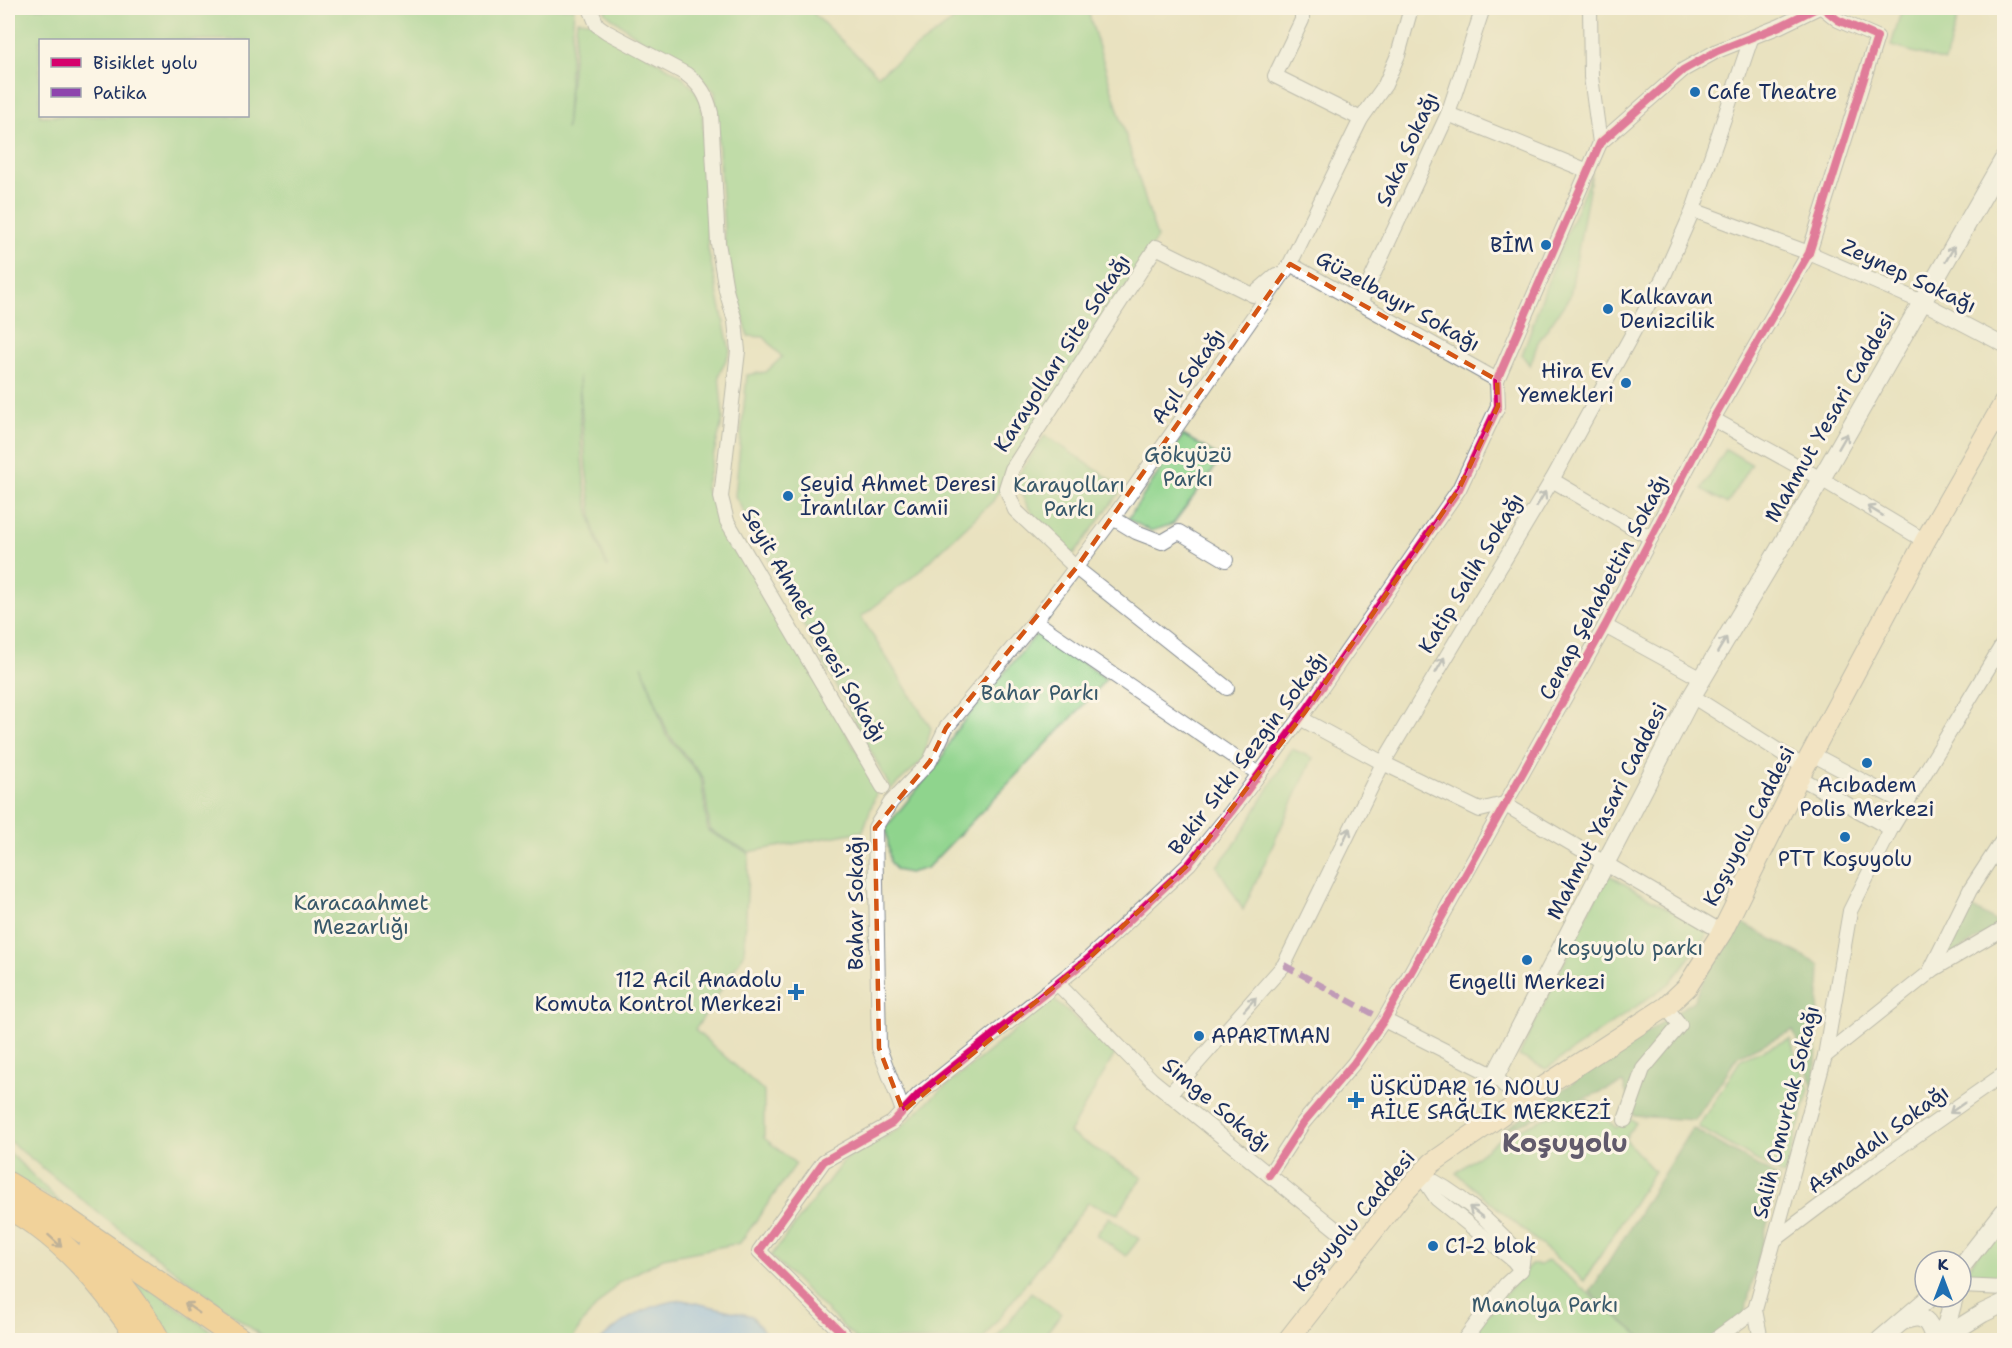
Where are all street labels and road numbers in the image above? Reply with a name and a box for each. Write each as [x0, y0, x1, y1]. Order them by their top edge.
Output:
street label: Saka Sokağı [1369, 87, 1445, 211]
street label: Zeynep Sokağı [1837, 232, 1981, 320]
street label: Güzelbayır Sokağı [1311, 244, 1485, 358]
street label: Karayolları Site Sokağı [987, 249, 1137, 457]
street label: Mahmut Yesari Caddesi [1758, 307, 1902, 527]
street label: Açıl Sokağı [1145, 322, 1231, 430]
street label: Cenap Şehabettin Sokağı [1533, 469, 1675, 705]
street label: Katip Salih Sokağı [1412, 487, 1530, 659]
street label: Seyit Ahmet Deresi Sokağı [735, 503, 893, 747]
street label: Bekir Sıtkı Sezgin Sokağı [1162, 645, 1334, 861]
street label: Mahmut Yasari Caddesi [1540, 698, 1674, 924]
street label: Koşuyolu Caddesi [1697, 741, 1801, 911]
street label: Bahar Sokağı [842, 836, 870, 970]
street label: Salih Omurtak Sokağı [1746, 1003, 1826, 1221]
street label: Simge Sokağı [1157, 1051, 1277, 1159]
street label: Asmadalı Sokağı [1802, 1078, 1954, 1200]
street label: Koşuyolu Caddesi [1287, 1145, 1421, 1297]

